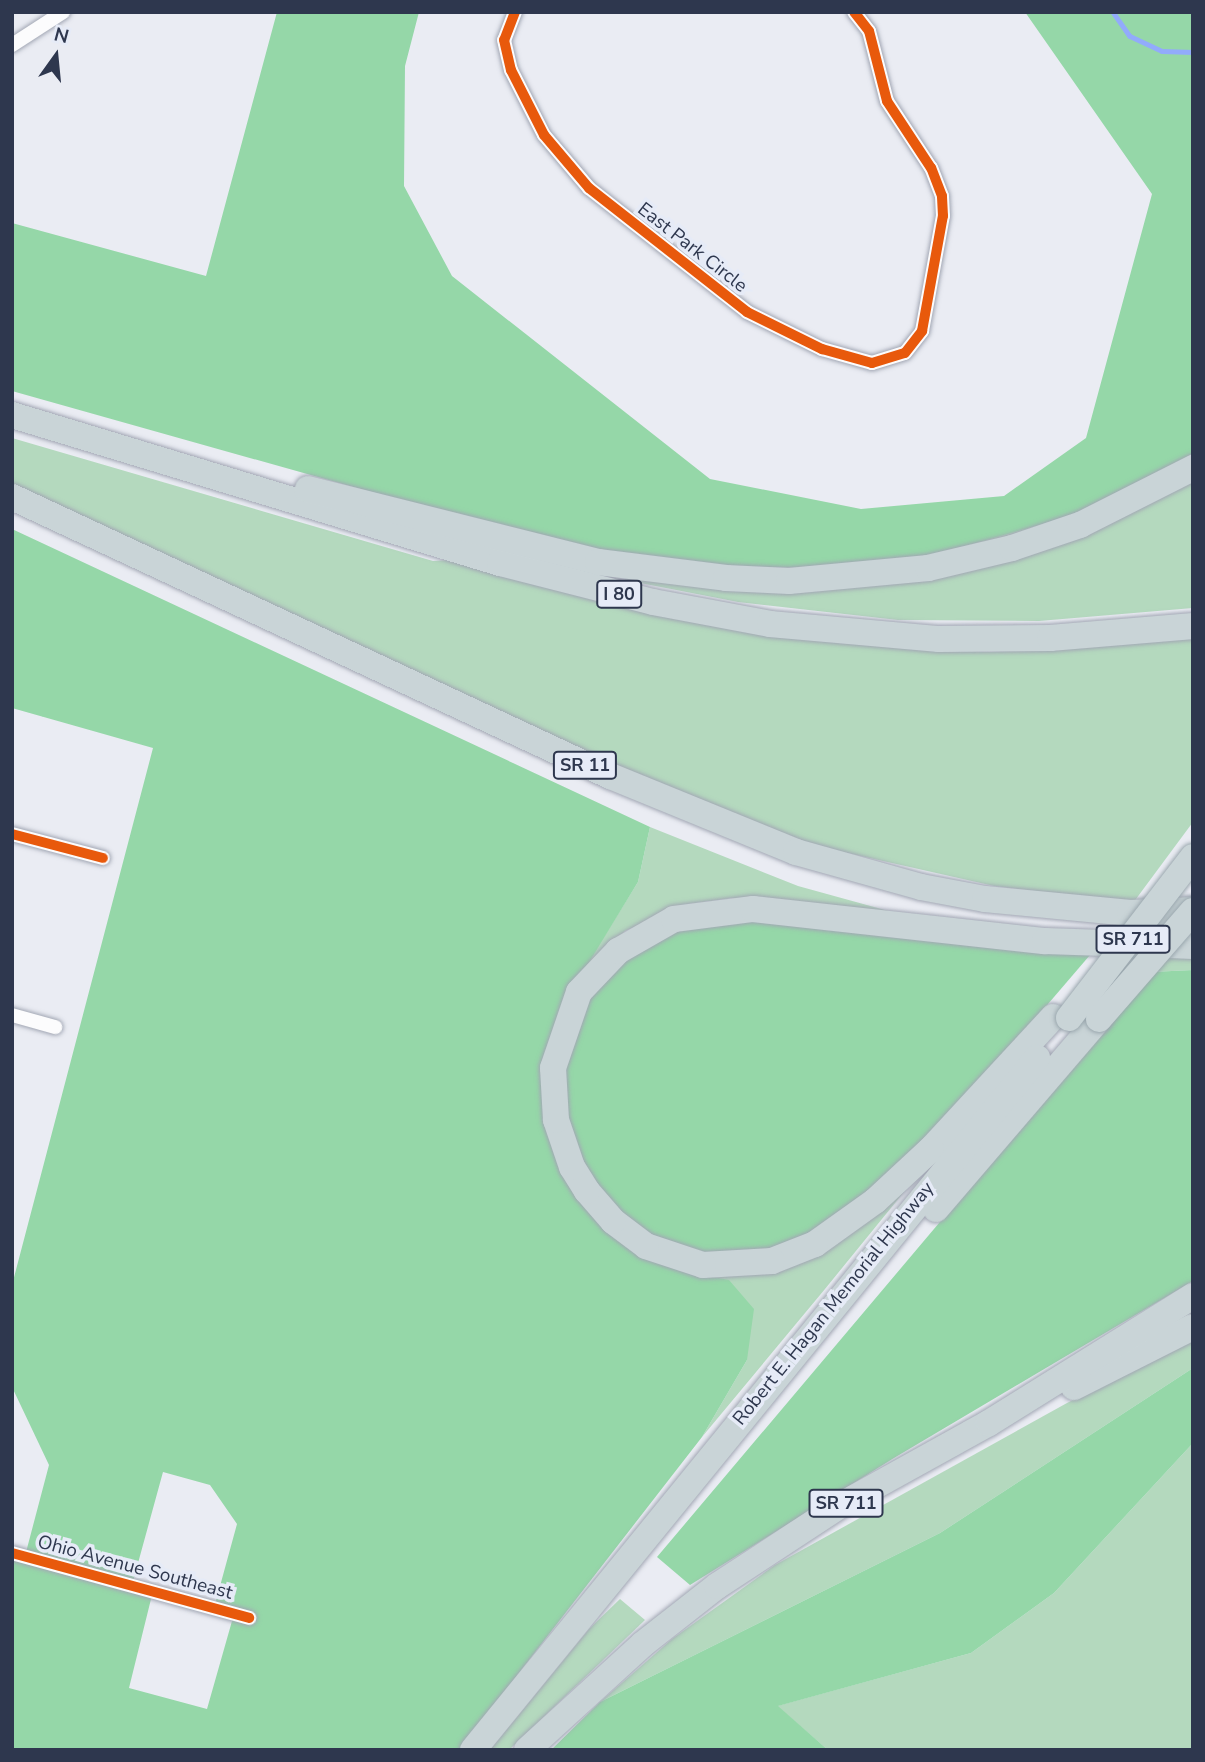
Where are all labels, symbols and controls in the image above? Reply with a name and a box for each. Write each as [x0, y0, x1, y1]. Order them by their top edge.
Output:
north arrow [21, 21, 91, 91]
text: N [51, 21, 72, 50]
street label: East Park Circle [633, 198, 751, 298]
road number: I 80 [594, 580, 644, 608]
road number: SR 11 [552, 750, 618, 780]
road number: SR 711 [1094, 924, 1172, 954]
street label: Robert E. Hagan Memorial Highway [729, 1178, 939, 1430]
road number: SR 711 [808, 1488, 884, 1518]
street label: Ohio Avenue Southeast [35, 1531, 235, 1605]

